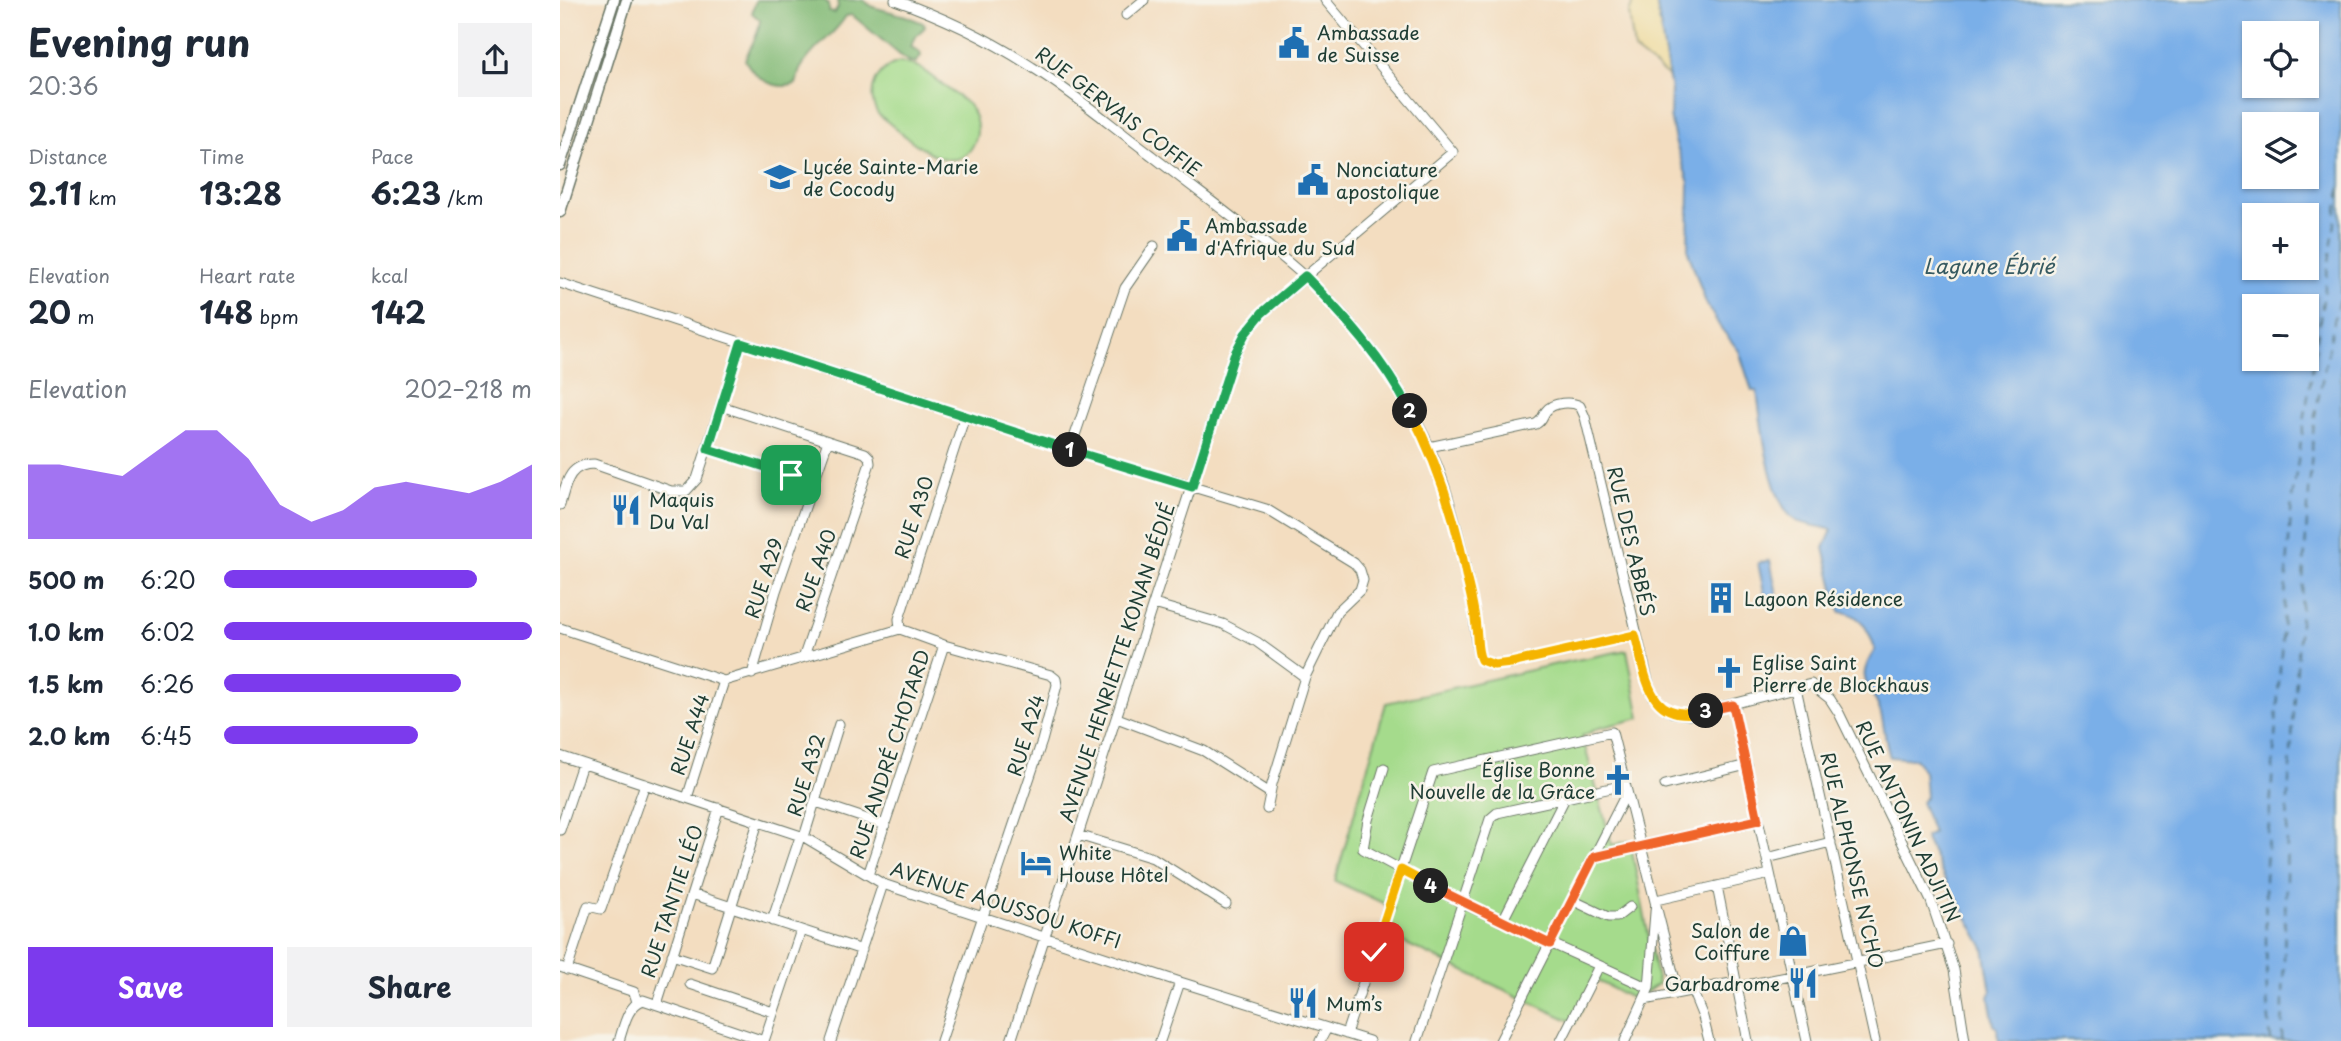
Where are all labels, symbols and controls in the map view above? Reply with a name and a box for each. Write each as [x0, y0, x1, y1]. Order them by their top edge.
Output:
text: Evening run [28, 13, 250, 70]
place label: Ambassade de Suisse [1317, 18, 1420, 68]
map controls [2242, 21, 2319, 371]
button: locate [2242, 21, 2319, 98]
button: share [458, 23, 532, 97]
public building icon: Ambassade de Suisse [1277, 26, 1311, 60]
street label: RUE GERVAIS COFFIE [1030, 39, 1208, 183]
text: 20:36 [28, 68, 99, 103]
button: layers [2242, 112, 2319, 189]
text: Distance [28, 142, 108, 170]
text: Time [199, 142, 244, 170]
text: Pace [371, 142, 414, 170]
place label: Lycée Sainte-Marie de Cocody [803, 152, 979, 202]
place label: Nonciature apostolique [1336, 155, 1440, 205]
school or university icon: Lycée Sainte-Marie de Cocody [763, 160, 797, 194]
public building icon: Nonciature apostolique [1296, 163, 1330, 197]
text: 2.11 [28, 170, 82, 215]
text: 13:28 [199, 170, 282, 215]
text: 6:23 [371, 170, 441, 215]
text: km [82, 183, 117, 211]
text: /km [441, 183, 484, 211]
button: + [2242, 203, 2319, 280]
place label: Ambassade d'Afrique du Sud [1205, 211, 1355, 261]
public building icon: Ambassade d'Afrique du Sud [1165, 219, 1199, 253]
water label: Lagune Ébrié [1923, 249, 2057, 281]
text: Elevation [28, 261, 110, 289]
text: Heart rate [199, 261, 295, 289]
text: kcal [371, 261, 409, 289]
text: 20 [28, 289, 71, 334]
text: 148 [199, 289, 253, 334]
text: 142 [371, 289, 426, 334]
button: − [2242, 294, 2319, 371]
text: m [71, 302, 94, 330]
text: bpm [253, 302, 299, 330]
text: Elevation [28, 371, 127, 406]
text: 202–218 m [404, 371, 532, 406]
pin: 2 [1392, 394, 1428, 428]
text: 2 [1403, 396, 1416, 424]
pin: 1 [1052, 433, 1088, 468]
text: 1 [1065, 435, 1074, 463]
pin [761, 445, 821, 505]
icon: arrive [772, 456, 810, 494]
street label: RUE DES ABBÉS [1601, 463, 1663, 619]
street label: RUE A30 [886, 472, 940, 562]
place label: Maquis Du Val [649, 485, 714, 535]
restaurant icon: Maquis Du Val [609, 493, 643, 527]
street label: AVENUE HENRIETTE KONAN BÉDIÉ [1051, 499, 1181, 825]
street label: RUE A40 [788, 525, 842, 615]
street label: RUE A29 [737, 534, 789, 622]
text: 500 m [28, 562, 105, 597]
text: 6:20 [140, 562, 196, 597]
building icon: Lagoon Résidence [1704, 581, 1738, 615]
place label: Lagoon Résidence [1744, 584, 1903, 612]
text: 1.0 km [28, 614, 105, 649]
text: 6:02 [140, 614, 195, 649]
street label: RUE ANDRÉ CHOTARD [842, 646, 936, 862]
place label: Eglise Saint Pierre de Blockhaus [1752, 648, 1929, 698]
church icon: Eglise Saint Pierre de Blockhaus [1712, 656, 1746, 690]
text: 1.5 km [28, 666, 104, 701]
text: 6:26 [140, 666, 194, 701]
street label: RUE A44 [663, 690, 715, 778]
street label: RUE A24 [999, 690, 1051, 780]
pin: 3 [1688, 694, 1724, 728]
text: 3 [1699, 696, 1712, 724]
street label: RUE ANTONIN ADJITIN [1850, 716, 1968, 926]
text: 2.0 km [28, 718, 110, 753]
text: 6:45 [140, 718, 192, 753]
street label: RUE A32 [779, 730, 831, 820]
street label: RUE ALPHONSE N'CHO [1814, 749, 1892, 971]
place label: Église Bonne Nouvelle de la Grâce [1409, 755, 1595, 805]
church icon: Église Bonne Nouvelle de la Grâce [1601, 763, 1635, 797]
street label: RUE TANTIE LÉO [633, 821, 709, 981]
place label: White House Hôtel [1059, 838, 1169, 888]
hotel icon: White House Hôtel [1019, 846, 1053, 880]
street label: AVENUE AOUSSOU KOFFI [887, 854, 1125, 954]
pin: 4 [1414, 868, 1448, 903]
text: 4 [1424, 871, 1437, 899]
place label: Salon de Coiffure [1691, 916, 1770, 966]
pin [1344, 922, 1404, 982]
shop icon: Salon de Coiffure [1776, 924, 1810, 958]
icon: check [1355, 933, 1393, 971]
button: Save [28, 947, 273, 1027]
button: Share [287, 947, 532, 1027]
restaurant icon: Garbadrome [1786, 966, 1820, 1000]
place label: Garbadrome [1665, 969, 1780, 997]
restaurant icon: Mum’s [1286, 986, 1320, 1020]
place label: Mum’s [1326, 989, 1382, 1017]

